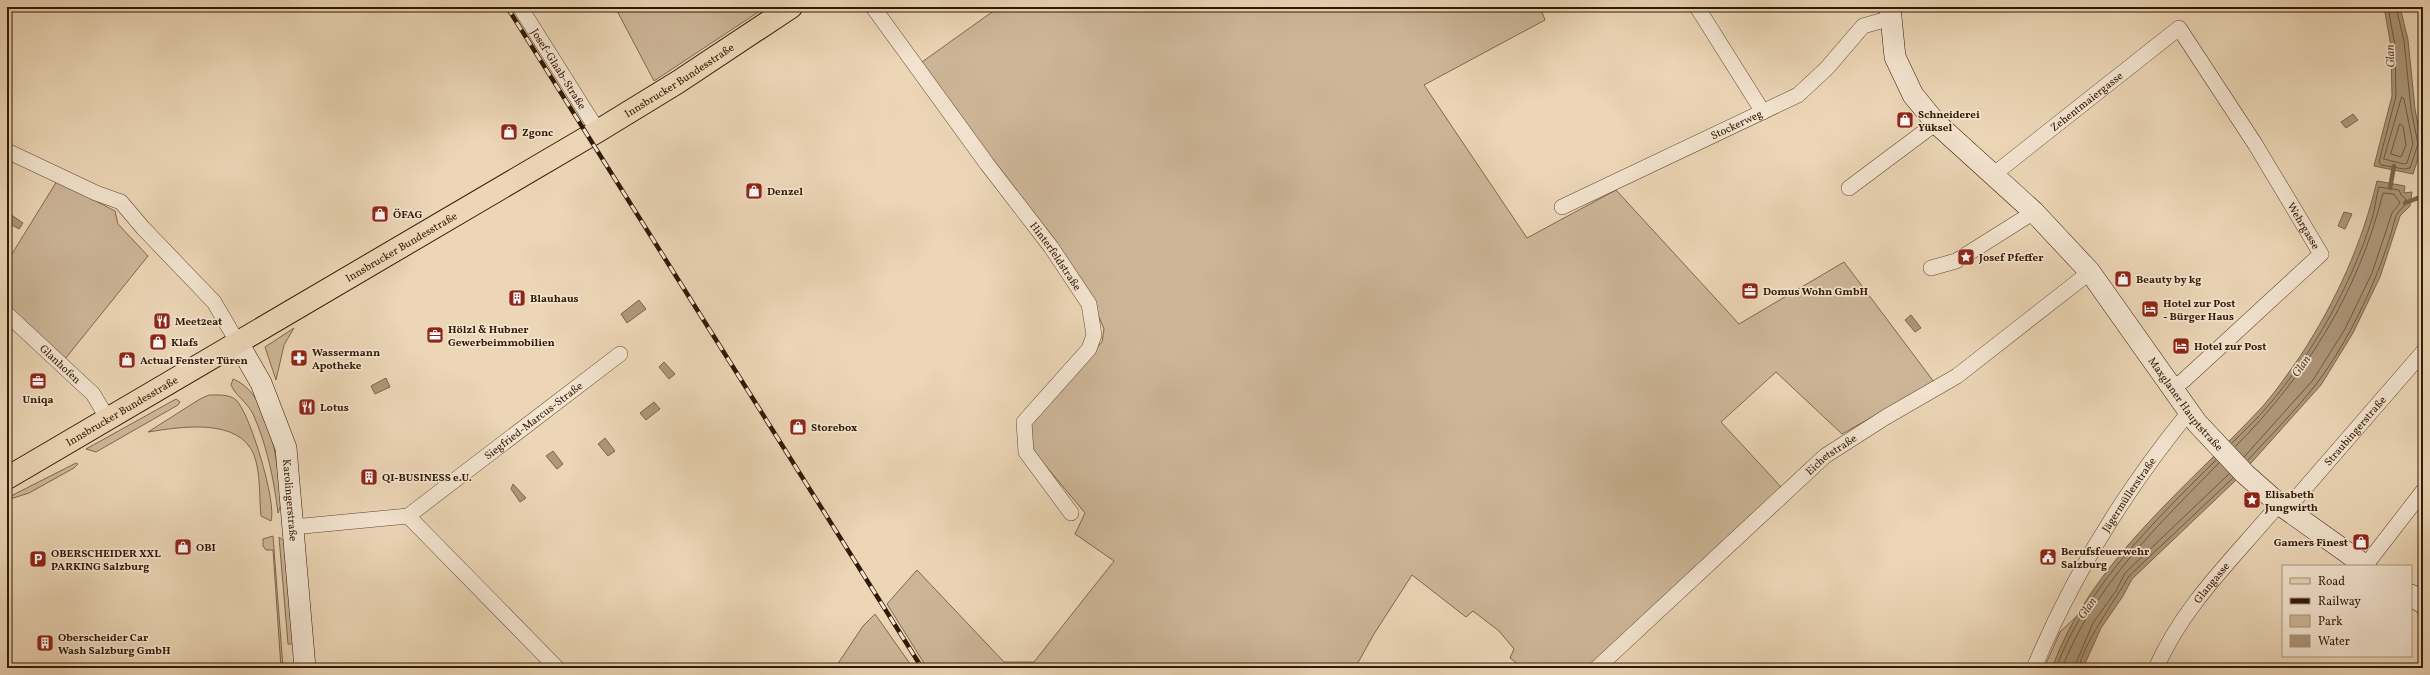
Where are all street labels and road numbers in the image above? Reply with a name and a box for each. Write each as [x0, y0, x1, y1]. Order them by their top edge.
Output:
street label: Josef-Glaab-Straße [527, 26, 589, 113]
street label: Innsbrucker Bundesstraße [622, 41, 738, 122]
street label: Zehentmaiergasse [2048, 69, 2127, 136]
street label: Stockerweg [1709, 107, 1766, 144]
street label: Wehrgasse [2283, 200, 2323, 253]
street label: Innsbrucker Bundesstraße [343, 209, 461, 287]
street label: Hinterfeldstraße [1025, 219, 1084, 294]
street label: Glanhofen [36, 342, 84, 388]
street label: Maxglaner Hauptstraße [2144, 355, 2226, 455]
street label: Innsbrucker Bundesstraße [64, 373, 181, 451]
street label: Siegfried-Marcus-Straße [482, 379, 586, 464]
street label: Straubingerstraße [2321, 393, 2390, 470]
street label: Eichetstraße [1803, 432, 1860, 479]
street label: Jägermüllerstraße [2099, 455, 2160, 536]
street label: Karolingerstraße [278, 458, 300, 542]
street label: Glangasse [2191, 560, 2234, 607]

